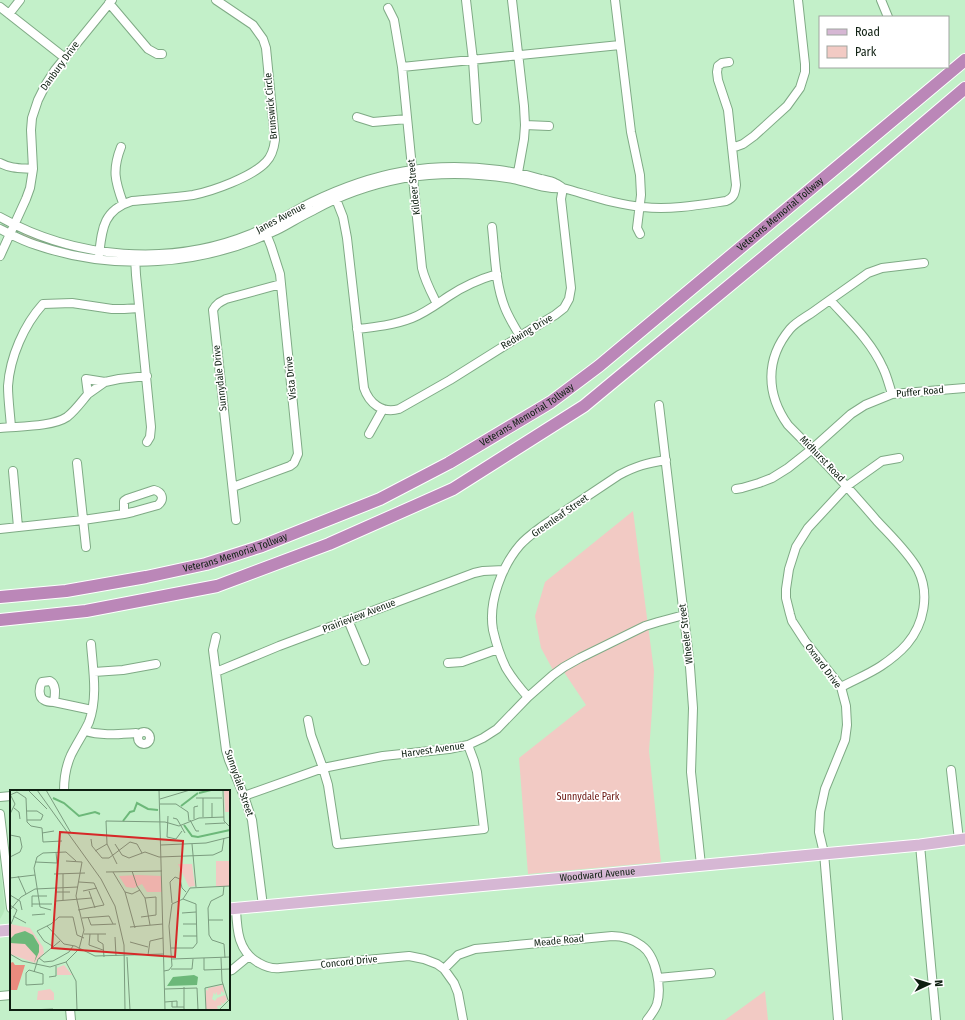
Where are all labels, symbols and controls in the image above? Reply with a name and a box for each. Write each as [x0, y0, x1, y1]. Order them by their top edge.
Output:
legend [819, 16, 949, 68]
text: Road [855, 25, 880, 39]
street label: Danbury Drive [38, 39, 82, 93]
text: Park [855, 45, 877, 59]
street label: Brunswick Circle [262, 72, 280, 140]
street label: Kildeer Street [405, 158, 423, 216]
street label: Veterans Memorial Tollway [735, 174, 827, 254]
street label: Janes Avenue [254, 200, 308, 236]
street label: Redwing Drive [499, 312, 555, 352]
street label: Sunnydale Drive [211, 344, 229, 412]
street label: Vista Drive [283, 356, 299, 400]
street label: Veterans Memorial Tollway [478, 381, 577, 449]
street label: Puffer Road [896, 384, 944, 400]
street label: Midhurst Road [797, 433, 847, 485]
street label: Greenleaf Street [529, 492, 591, 540]
street label: Veterans Memorial Tollway [182, 530, 290, 575]
street label: Prairieview Avenue [321, 597, 397, 635]
street label: Wheeler Street [676, 602, 696, 665]
street label: Oxnard Drive [802, 641, 844, 691]
street label: Harvest Avenue [401, 740, 465, 760]
street label: Sunnydale Street [222, 748, 256, 819]
inset map [10, 790, 230, 1010]
park label: Sunnydale Park [557, 791, 620, 803]
street label: Woodward Avenue [559, 865, 636, 884]
street label: Meade Road [533, 932, 585, 950]
street label: Concord Drive [320, 953, 378, 971]
north arrow [909, 964, 949, 1004]
text: N [932, 980, 945, 987]

